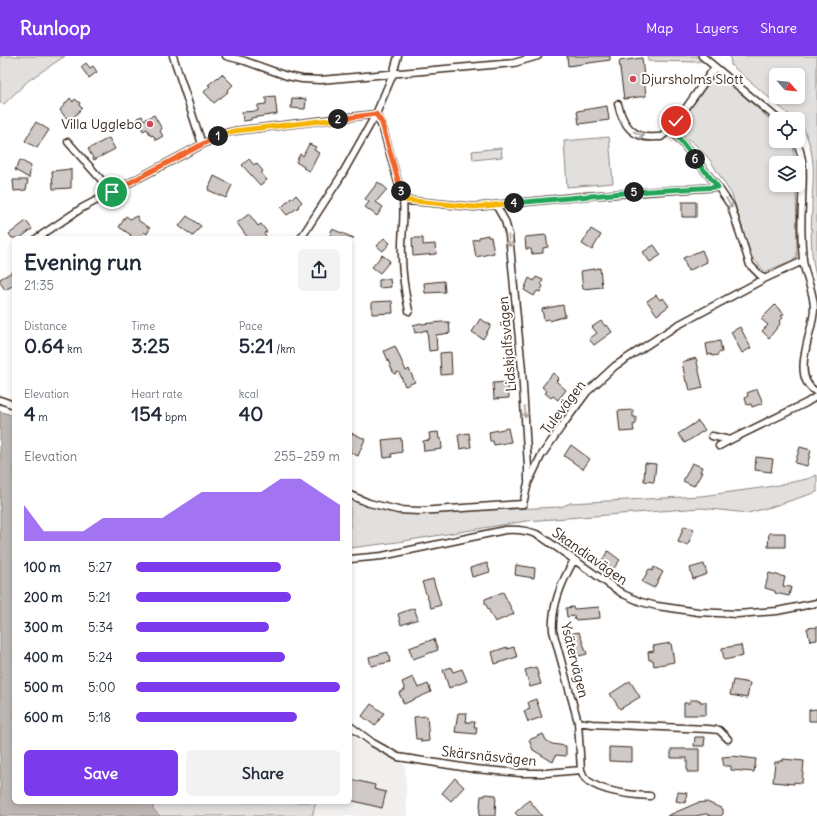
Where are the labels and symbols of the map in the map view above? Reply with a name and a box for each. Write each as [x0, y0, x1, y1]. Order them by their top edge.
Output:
north arrow [769, 68, 805, 104]
place label: Djursholms Slott [641, 70, 744, 88]
marker: Djursholms Slott [628, 74, 638, 84]
pin [659, 104, 693, 138]
pin: 2 [328, 109, 348, 129]
place label: Villa Ugglebo [61, 115, 142, 133]
marker: Villa Ugglebo [145, 119, 155, 129]
pin: 1 [208, 126, 228, 146]
one-way arrow [633, 131, 645, 138]
pin: 6 [685, 149, 705, 169]
pin [95, 175, 129, 209]
pin: 3 [391, 181, 411, 201]
pin: 5 [624, 182, 644, 202]
pin: 4 [504, 193, 524, 213]
one-way arrow [725, 197, 733, 209]
one-way arrow [505, 234, 513, 247]
street label: Lidskjalfsvägen [494, 295, 520, 393]
street label: Tulevägen [537, 376, 589, 438]
one-way arrow [521, 405, 529, 418]
street label: Skandiavägen [549, 523, 631, 589]
street label: Ysätervägen [557, 620, 593, 700]
street label: Skärsnäsvägen [441, 742, 537, 770]

